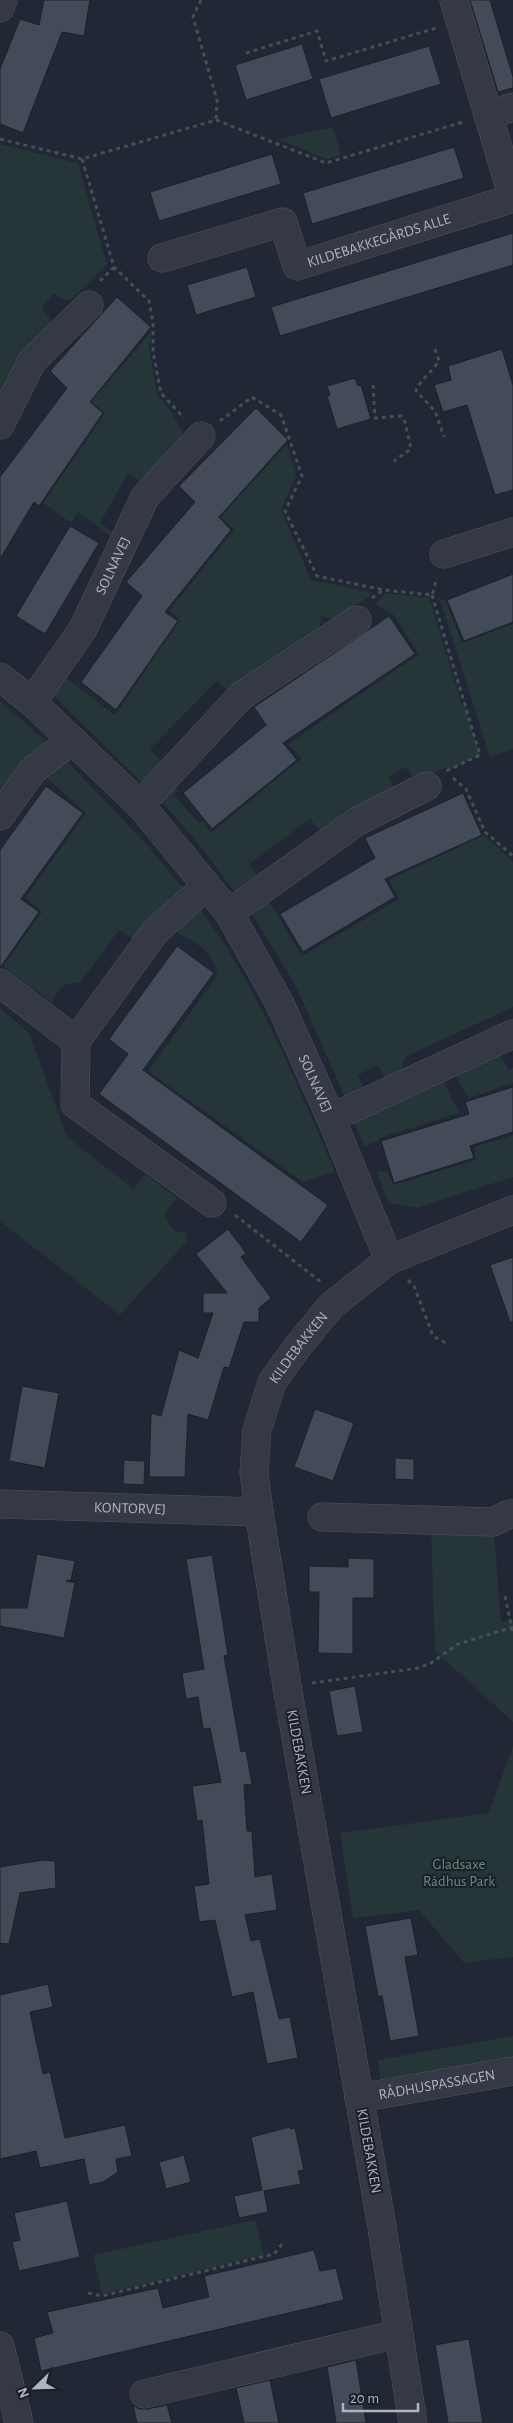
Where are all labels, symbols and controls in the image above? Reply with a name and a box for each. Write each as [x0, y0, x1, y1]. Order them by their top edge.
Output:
street label: KILDEBAKKEGÅRDS ALLE [305, 211, 452, 270]
street label: SOLNAVEJ [93, 535, 133, 597]
street label: SOLNAVEJ [296, 1052, 335, 1115]
street label: KILDEBAKKEN [266, 1309, 331, 1386]
street label: KONTORVEJ [94, 1499, 166, 1517]
street label: KILDEBAKKEN [284, 1708, 314, 1796]
park label: Gladsaxe Rådhus Park [423, 1857, 495, 1889]
street label: RÅDHUSPASSAGEN [377, 2067, 496, 2102]
street label: KILDEBAKKEN [354, 2107, 384, 2195]
north arrow [10, 2363, 60, 2413]
scale bar [343, 2380, 418, 2412]
text: N [16, 2385, 32, 2400]
text: 20 m [350, 2391, 379, 2406]

